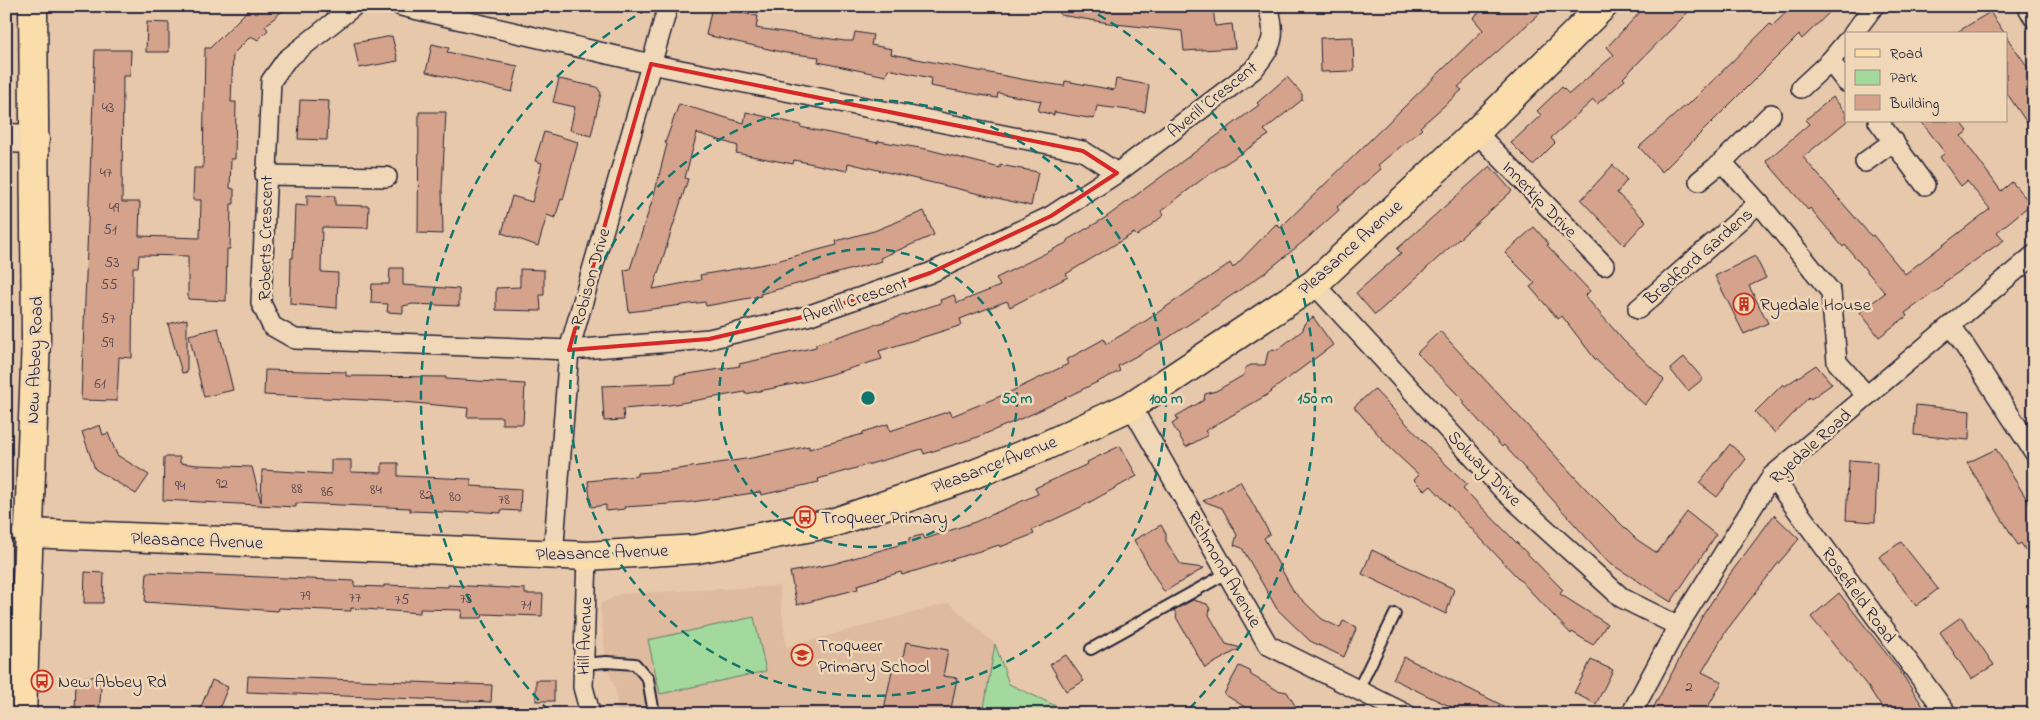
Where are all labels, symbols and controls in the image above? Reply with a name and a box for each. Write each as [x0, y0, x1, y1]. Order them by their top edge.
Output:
legend [1845, 32, 2008, 122]
text: Road [1890, 43, 1923, 65]
street label: Averill Crescent [1162, 56, 1264, 145]
text: Park [1890, 67, 1918, 89]
text: Building [1889, 93, 1939, 116]
house number: 43 [102, 97, 114, 119]
street label: Innerkip Drive [1495, 156, 1583, 246]
house number: 47 [100, 162, 112, 184]
street label: Roberts Crescent [253, 175, 281, 301]
street label: Pleasance Avenue [1293, 194, 1410, 302]
house number: 49 [109, 197, 120, 219]
street label: Bradford Gardens [1638, 203, 1760, 313]
house number: 51 [103, 219, 117, 241]
street label: Robison Drive [566, 225, 619, 330]
house number: 53 [105, 252, 119, 274]
street label: Averill Crescent [800, 271, 912, 331]
house number: 55 [100, 274, 118, 296]
building icon: Ryedale House [1732, 292, 1756, 316]
place label: Ryedale House [1760, 293, 1872, 319]
street label: New Abbey Road [21, 296, 51, 424]
house number: 57 [101, 308, 115, 330]
house number: 59 [100, 332, 114, 354]
house number: 61 [94, 373, 106, 395]
text: 50 m [1002, 388, 1033, 410]
text: 100 m [1149, 388, 1183, 410]
text: 150 m [1297, 388, 1333, 410]
centre of rings [859, 389, 877, 407]
street label: Ryedale Road [1765, 403, 1858, 491]
street label: Solway Drive [1441, 425, 1527, 514]
street label: Pleasance Avenue [928, 430, 1062, 502]
house number: 92 [216, 473, 229, 495]
house number: 94 [175, 475, 185, 497]
house number: 88 [291, 478, 303, 500]
house number: 84 [370, 479, 382, 501]
house number: 86 [321, 481, 334, 503]
house number: 82 [419, 484, 433, 506]
house number: 80 [449, 486, 462, 508]
house number: 78 [498, 489, 510, 511]
bus stop icon: Troqueer Primary [793, 505, 817, 529]
place label: Troqueer Primary [821, 506, 948, 532]
street label: Richmond Avenue [1179, 507, 1268, 634]
street label: Pleasance Avenue [130, 527, 264, 557]
street label: Pleasance Avenue [536, 539, 670, 569]
street label: Rosefield Road [1814, 543, 1901, 650]
house number: 79 [300, 585, 311, 607]
house number: 77 [349, 587, 361, 609]
house number: 73 [460, 588, 472, 610]
house number: 75 [395, 589, 410, 611]
house number: 71 [521, 594, 532, 616]
street label: Hill Avenue [572, 596, 600, 676]
place label: Troqueer Primary School [818, 634, 929, 681]
school or university icon: Troqueer Primary School [790, 643, 814, 667]
bus stop icon: New Abbey Rd [30, 669, 54, 693]
place label: New Abbey Rd [58, 670, 167, 696]
house number: 2 [1685, 676, 1693, 698]

